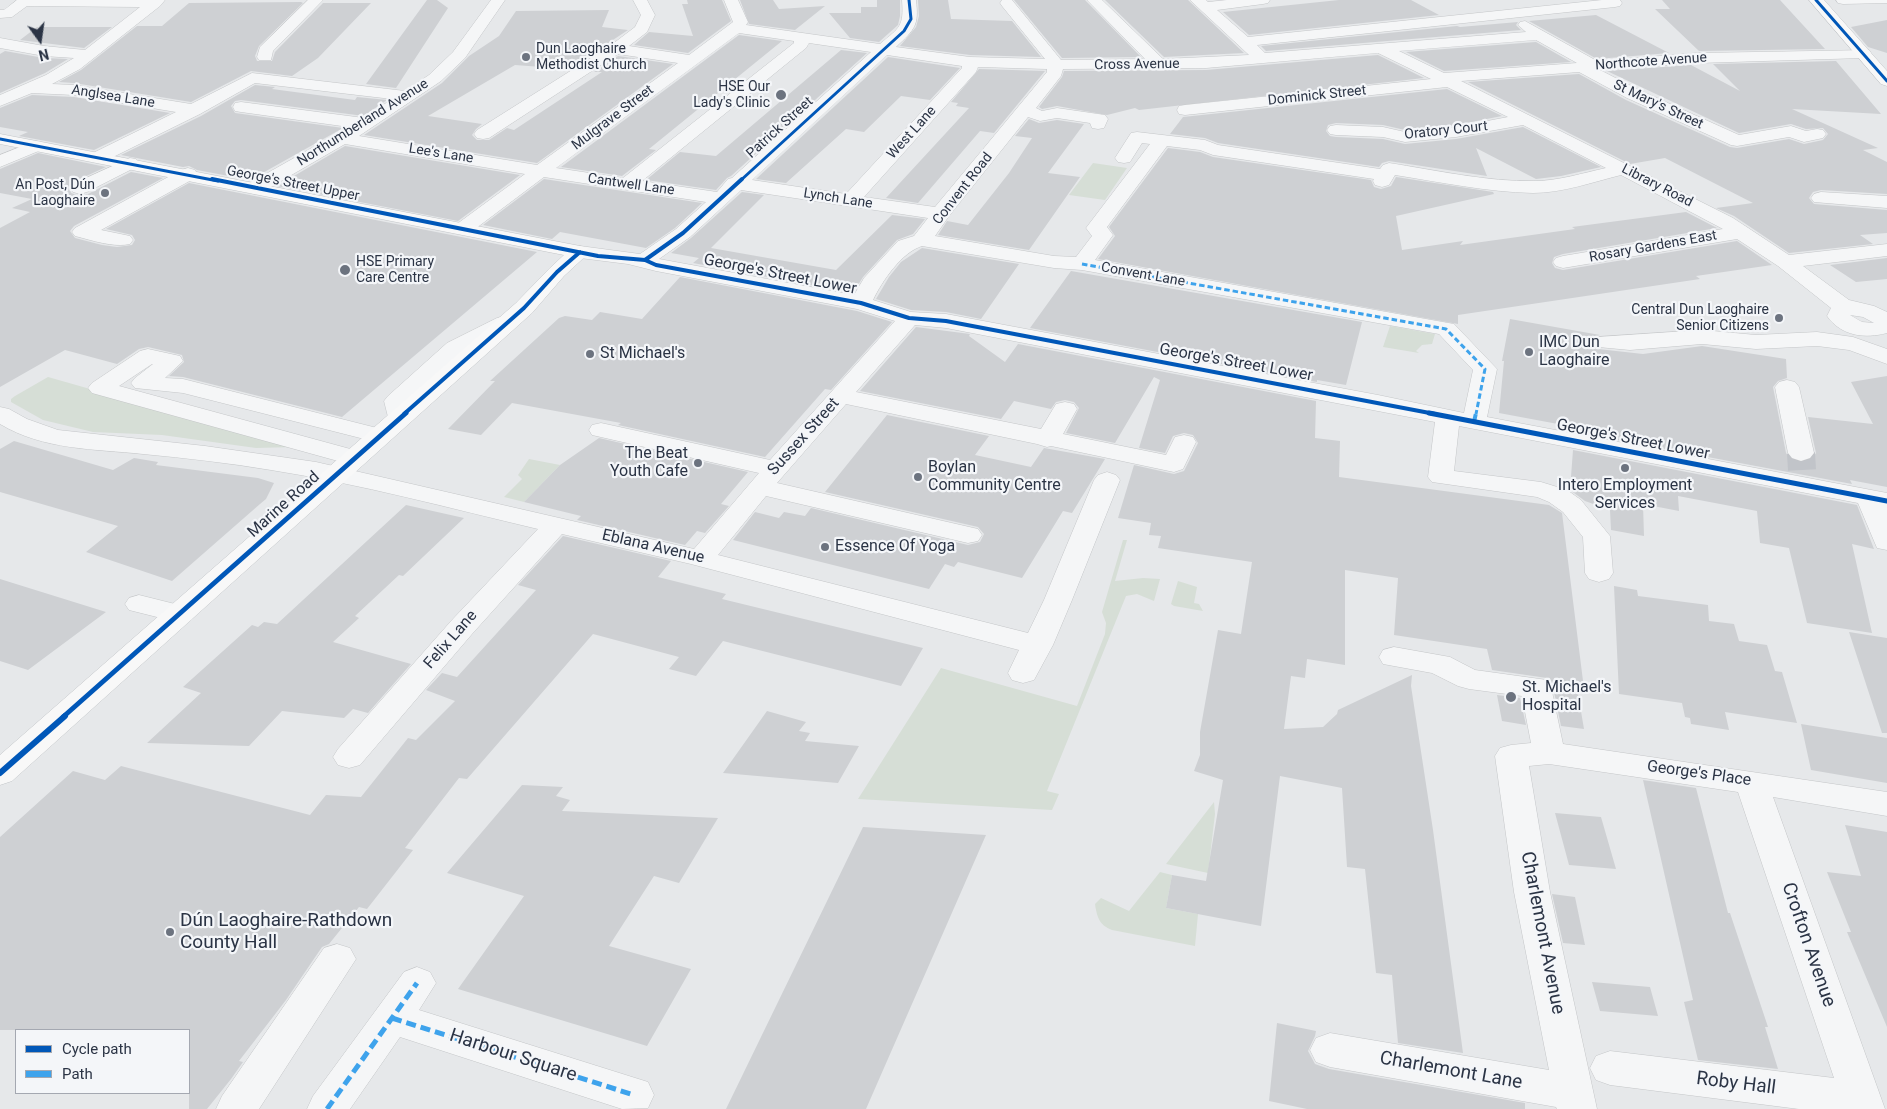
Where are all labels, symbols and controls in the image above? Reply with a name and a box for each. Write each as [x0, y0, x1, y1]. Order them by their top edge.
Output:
north arrow [15, 15, 65, 65]
place label: Dun Laoghaire Methodist Church [536, 41, 647, 74]
text: N [37, 46, 50, 64]
street label: Northcote Avenue [1595, 50, 1707, 74]
marker: Dun Laoghaire Methodist Church [520, 51, 532, 63]
street label: Cross Avenue [1094, 56, 1180, 74]
street label: Northumberland Avenue [294, 76, 432, 170]
street label: St Mary's Street [1610, 77, 1706, 133]
place label: HSE Our Lady's Clinic [693, 79, 770, 111]
street label: Anglsea Lane [70, 82, 156, 112]
street label: Mulgrave Street [569, 82, 657, 154]
street label: Dominick Street [1267, 82, 1367, 110]
marker: HSE Our Lady's Clinic [774, 88, 788, 102]
street label: Patrick Street [743, 94, 817, 162]
street label: West Lane [884, 103, 940, 163]
street label: Oratory Court [1404, 118, 1488, 144]
street label: Lee's Lane [407, 141, 475, 167]
street label: Convent Road [930, 150, 996, 228]
street label: Library Road [1618, 161, 1696, 211]
street label: George's Street Upper [225, 163, 361, 205]
street label: Cantwell Lane [586, 171, 676, 199]
place label: An Post, Dún Laoghaire [15, 177, 95, 210]
street label: Lynch Lane [802, 185, 874, 213]
marker: An Post, Dún Laoghaire [99, 187, 111, 199]
street label: Rosary Gardens East [1588, 228, 1718, 266]
street label: George's Street Lower [702, 251, 858, 299]
place label: HSE Primary Care Centre [356, 254, 434, 286]
street label: Convent Lane [1100, 259, 1186, 291]
marker: HSE Primary Care Centre [338, 263, 352, 277]
place label: Central Dun Laoghaire Senior Citizens [1631, 302, 1769, 334]
marker: Central Dun Laoghaire Senior Citizens [1773, 312, 1785, 324]
place label: IMC Dun Laoghaire [1539, 333, 1610, 371]
street label: George's Street Lower [1158, 340, 1314, 386]
place label: St Michael's [600, 344, 685, 364]
marker: IMC Dun Laoghaire [1523, 346, 1535, 358]
marker: St Michael's [584, 348, 596, 360]
street label: Sussex Street [764, 394, 844, 480]
street label: George's Street Lower [1555, 416, 1711, 464]
place label: The Beat Youth Cafe [610, 444, 688, 482]
marker: The Beat Youth Cafe [692, 457, 704, 469]
place label: Boylan Community Centre [928, 458, 1061, 496]
marker: Intero Employment Services [1619, 462, 1631, 474]
street label: Marine Road [244, 468, 324, 542]
marker: Boylan Community Centre [912, 471, 924, 483]
place label: Intero Employment Services [1558, 476, 1692, 514]
street label: Eblana Avenue [600, 526, 706, 568]
place label: Essence Of Yoga [835, 537, 955, 557]
marker: Essence Of Yoga [819, 541, 831, 553]
street label: Felix Lane [420, 607, 482, 673]
place label: St. Michael's Hospital [1522, 678, 1611, 716]
marker: St. Michael's Hospital [1504, 690, 1518, 704]
street label: George's Place [1646, 757, 1752, 791]
street label: Charlemont Avenue [1515, 850, 1569, 1016]
street label: Crofton Avenue [1776, 880, 1840, 1010]
place label: Dún Laoghaire-Rathdown County Hall [180, 910, 392, 954]
marker: Dún Laoghaire-Rathdown County Hall [164, 926, 176, 938]
street label: Harbour Square [446, 1025, 580, 1087]
legend [15, 1029, 190, 1094]
text: Cycle path [62, 1040, 132, 1058]
street label: Charlemont Lane [1378, 1047, 1524, 1095]
text: Path [62, 1065, 93, 1083]
street label: Roby Hall [1695, 1068, 1777, 1100]

